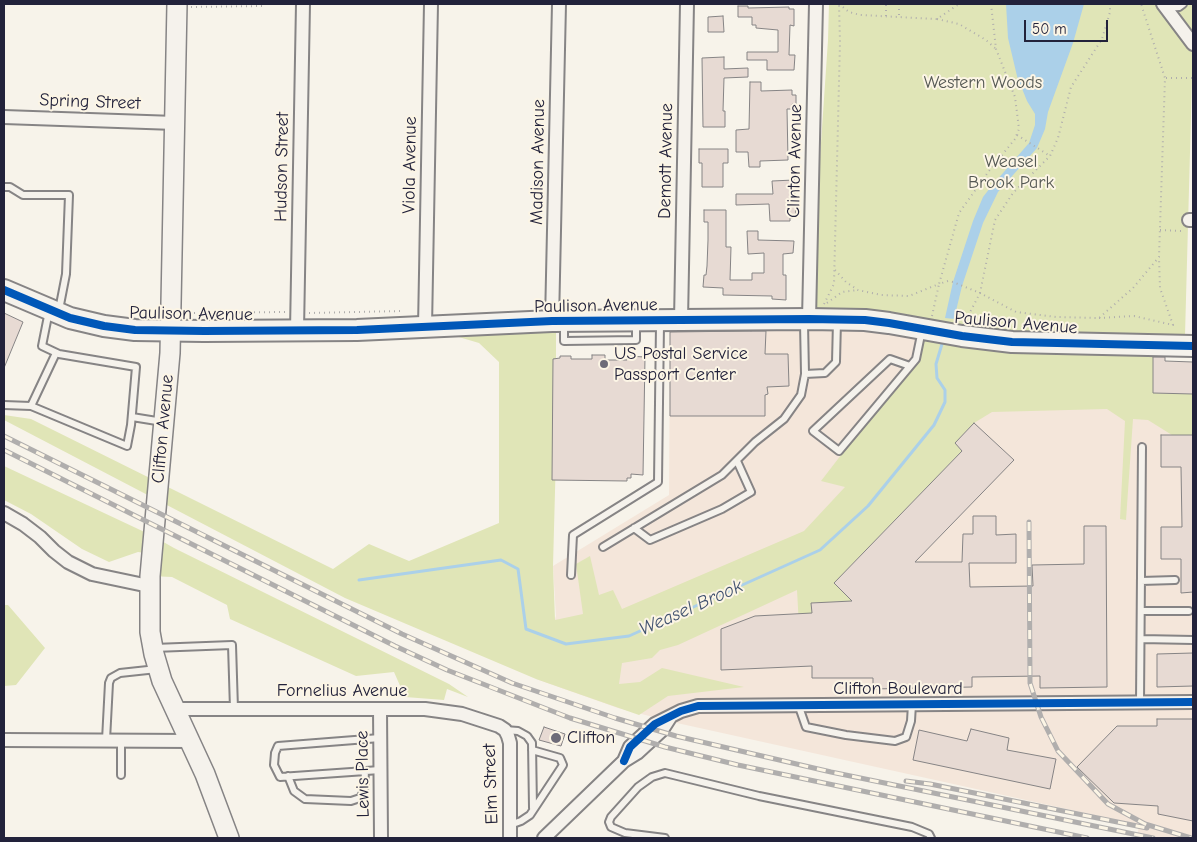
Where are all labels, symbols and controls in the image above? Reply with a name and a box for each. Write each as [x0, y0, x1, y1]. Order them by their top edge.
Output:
scale bar [1027, 10, 1111, 42]
text: 50 m [1032, 20, 1067, 38]
park label: Western Woods [924, 72, 1042, 94]
street label: Spring Street [39, 89, 141, 115]
street label: Madison Avenue [526, 99, 550, 225]
street label: Demott Avenue [654, 103, 678, 219]
street label: Clinton Avenue [783, 104, 807, 218]
street label: Hudson Street [270, 112, 294, 222]
street label: Viola Avenue [398, 116, 422, 214]
park label: Weasel Brook Park [968, 151, 1054, 193]
street label: Paulison Avenue [534, 294, 658, 318]
street label: Paulison Avenue [129, 302, 253, 326]
street label: Paulison Avenue [954, 307, 1078, 339]
place label: US Postal Service Passport Center [614, 343, 748, 386]
marker: US Postal Service Passport Center [598, 358, 610, 370]
street label: Clifton Avenue [147, 374, 179, 484]
water label: Weasel Brook [636, 575, 746, 641]
street label: Clifton Boulevard [833, 678, 963, 700]
street label: Fornelius Avenue [277, 680, 407, 702]
place label: Clifton [567, 727, 615, 749]
street label: Lewis Place [351, 730, 375, 818]
marker: Clifton [549, 731, 563, 745]
street label: Elm Street [479, 743, 503, 825]

